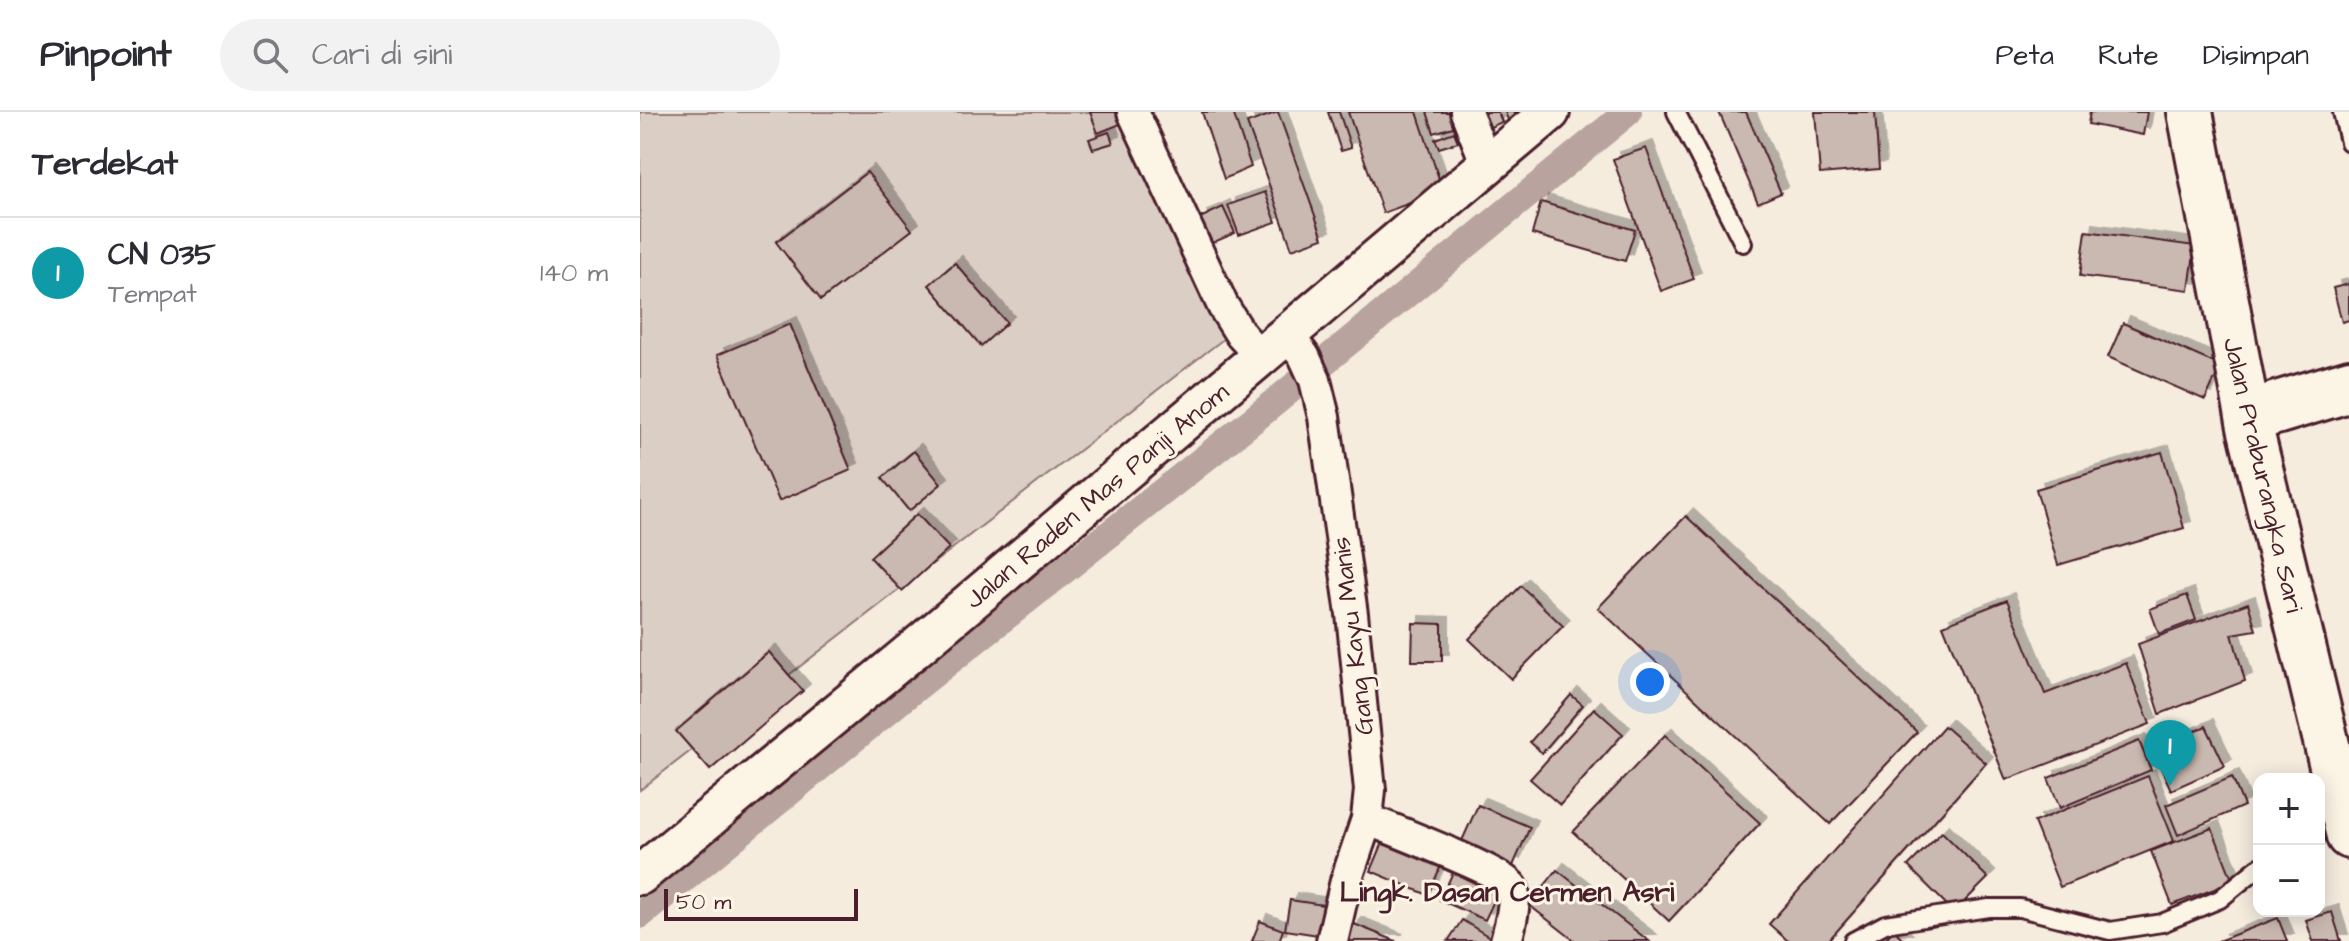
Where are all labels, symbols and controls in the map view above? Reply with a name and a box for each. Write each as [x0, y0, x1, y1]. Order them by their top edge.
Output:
search box [220, 19, 780, 91]
text: Pinpoint [40, 29, 172, 81]
icon: search [248, 33, 292, 77]
text: Cari di sini [312, 34, 452, 76]
text: Peta [1995, 36, 2054, 75]
text: Rute [2098, 36, 2159, 75]
text: Disimpan [2203, 36, 2309, 75]
text: Terdekat [32, 140, 178, 188]
text: CN 035 [108, 234, 216, 276]
text: 1 [56, 255, 60, 291]
text: 140 m [540, 255, 608, 291]
text: Tempat [108, 276, 197, 312]
street label: Jalan Praburangka Sari [2212, 334, 2312, 617]
street label: Jalan Raden Mas Panji Anom [957, 374, 1237, 617]
street label: Gang Kayu Manis [1323, 534, 1385, 737]
your location [1630, 662, 1670, 702]
pin: 1 [2144, 720, 2196, 786]
map controls [2253, 773, 2325, 917]
button: + [2253, 773, 2325, 845]
button: − [2253, 845, 2325, 917]
district label: Lingk. Dasan Cermen Asri [1340, 873, 1675, 914]
scale bar [664, 885, 858, 921]
text: 50 m [676, 887, 731, 918]

